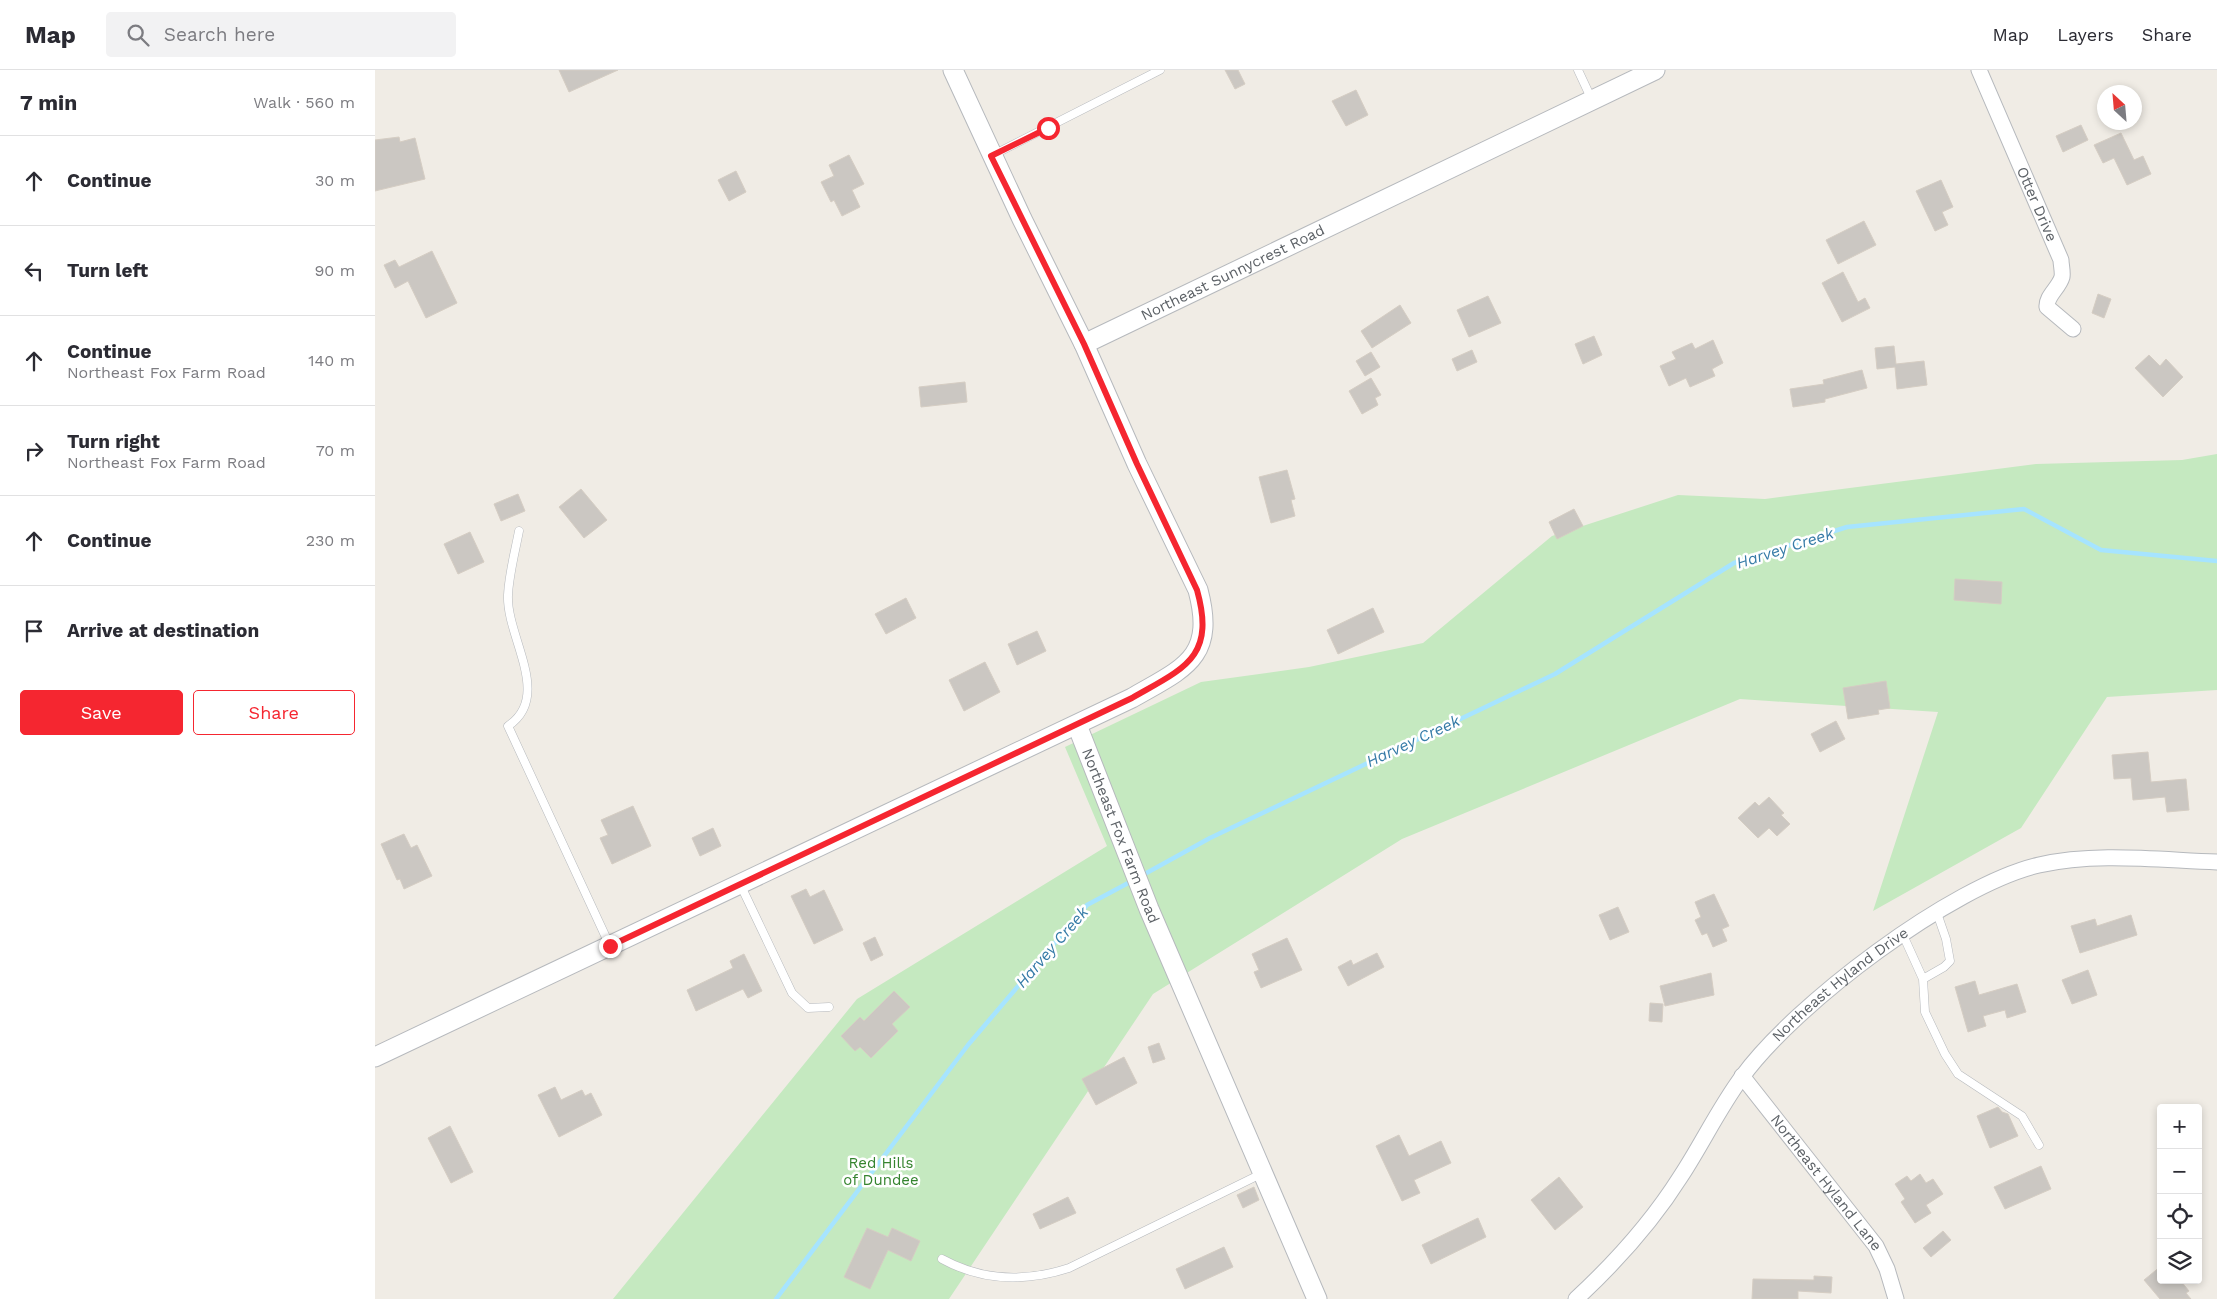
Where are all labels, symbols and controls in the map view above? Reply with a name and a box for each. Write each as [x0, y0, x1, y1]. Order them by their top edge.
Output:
search box [106, 12, 456, 57]
text: Map [25, 21, 76, 49]
icon: search [124, 21, 152, 49]
text: Search here [164, 23, 275, 46]
text: Map [1992, 24, 2029, 45]
text: Layers [2057, 24, 2114, 45]
text: Share [2142, 24, 2192, 45]
north arrow [2097, 85, 2142, 130]
text: 7 min [20, 90, 77, 115]
text: Walk · 560 m [253, 93, 355, 112]
route start [1037, 117, 1060, 140]
street label: Otter Drive [2013, 164, 2061, 244]
icon: ahead [20, 167, 48, 195]
text: Continue [67, 169, 151, 192]
text: 30 m [315, 171, 355, 190]
street label: Northeast Sunnycrest Road [1138, 221, 1328, 324]
icon: left [20, 257, 48, 285]
text: Turn left [67, 259, 148, 282]
text: 90 m [314, 261, 355, 280]
text: Continue [67, 340, 151, 363]
icon: ahead [20, 347, 48, 375]
text: 140 m [308, 351, 355, 370]
text: Northeast Fox Farm Road [67, 363, 266, 382]
text: Turn right [67, 430, 160, 453]
icon: right [20, 437, 48, 465]
text: 70 m [316, 441, 355, 460]
text: Northeast Fox Farm Road [67, 453, 266, 472]
water label: Harvey Creek [1734, 523, 1837, 573]
icon: ahead [20, 527, 48, 555]
text: Continue [67, 529, 151, 552]
text: 230 m [306, 531, 355, 550]
icon: arrive [20, 617, 48, 645]
text: Arrive at destination [67, 619, 259, 642]
button: Save [20, 690, 183, 735]
button: Share [193, 690, 355, 735]
water label: Harvey Creek [1363, 710, 1464, 771]
street label: Northeast Fox Farm Road [1078, 746, 1163, 926]
water label: Harvey Creek [1012, 902, 1093, 991]
street label: Northeast Hyland Drive [1768, 924, 1912, 1045]
route end [599, 935, 622, 958]
map controls [2157, 1104, 2202, 1284]
button: + [2157, 1104, 2202, 1149]
street label: Northeast Hyland Lane [1767, 1111, 1886, 1255]
button: − [2157, 1149, 2202, 1194]
park label: Red Hills of Dundee [843, 1154, 919, 1189]
button: locate [2157, 1194, 2202, 1239]
button: layers [2157, 1239, 2202, 1284]

